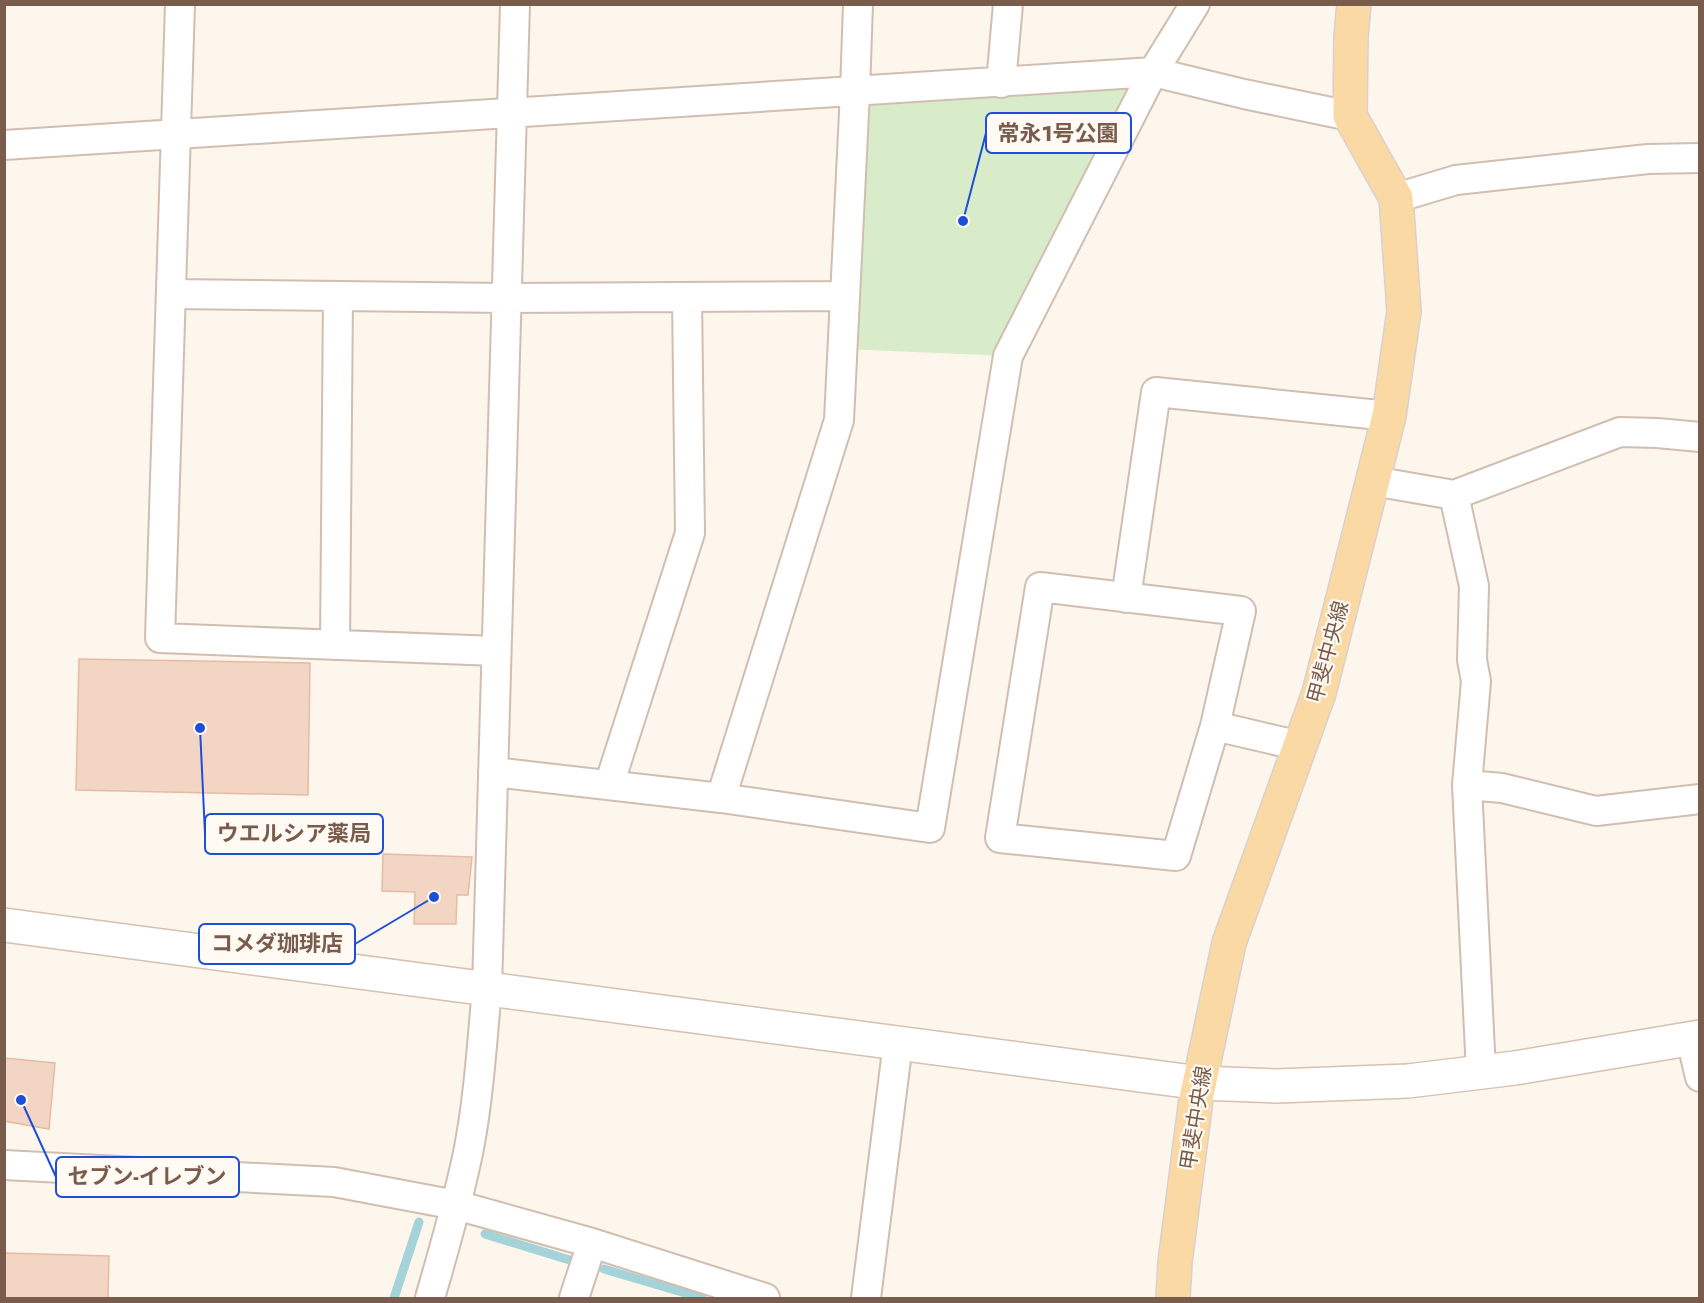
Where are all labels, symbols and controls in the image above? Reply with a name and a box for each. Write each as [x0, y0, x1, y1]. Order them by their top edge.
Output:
callout: 常永1号公園 [986, 113, 1131, 153]
text: 常永1号公園 [997, 117, 1119, 149]
street label: 甲斐中央線 [1300, 597, 1356, 707]
callout: ウエルシア薬局 [205, 814, 383, 854]
text: ウエルシア薬局 [217, 817, 371, 849]
callout: コメダ珈琲店 [199, 924, 355, 964]
text: コメダ珈琲店 [211, 927, 343, 959]
street label: 甲斐中央線 [1173, 1064, 1219, 1172]
callout: セブン-イレブン [56, 1157, 239, 1197]
text: セブン-イレブン [68, 1160, 226, 1192]

